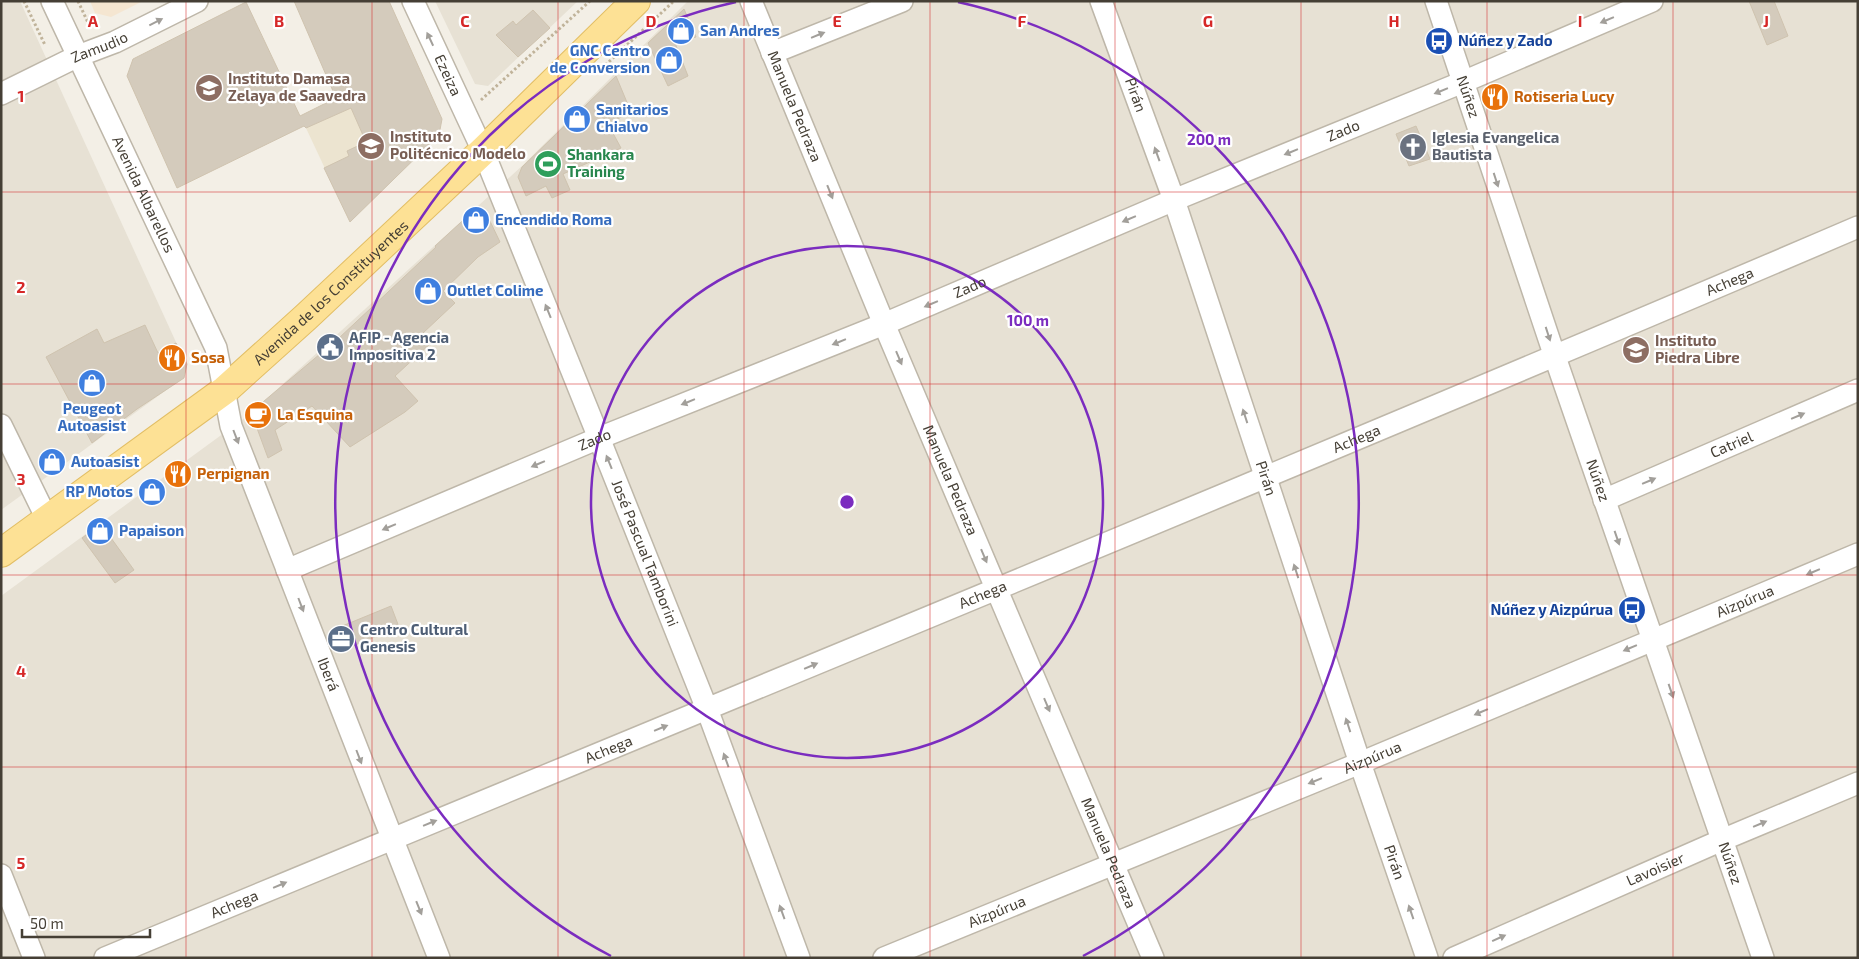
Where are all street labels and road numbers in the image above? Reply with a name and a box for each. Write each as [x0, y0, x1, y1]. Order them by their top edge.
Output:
street label: Zamudio [68, 27, 130, 66]
street label: Manuela Pedraza [764, 48, 826, 164]
street label: Ezeiza [431, 51, 466, 99]
street label: Núñez [1454, 73, 1484, 120]
street label: Pirán [1122, 75, 1151, 114]
street label: Zado [1324, 115, 1362, 145]
street label: Avenida Albarellos [109, 133, 180, 255]
street label: Avenida de los Constituyentes [249, 216, 412, 368]
street label: Achega [1703, 263, 1756, 299]
street label: Zado [950, 271, 988, 301]
street label: Achega [1330, 420, 1383, 456]
street label: Manuela Pedraza [920, 422, 983, 538]
street label: Zado [575, 424, 613, 454]
street label: Catriel [1707, 426, 1756, 461]
street label: Núñez [1583, 457, 1614, 504]
street label: Pirán [1253, 458, 1281, 498]
street label: José Pascual Tamborini [608, 477, 683, 629]
street label: Achega [956, 576, 1009, 612]
street label: Aizpúrua [1713, 580, 1776, 621]
street label: Iberá [314, 655, 344, 694]
street label: Achega [582, 731, 635, 766]
street label: Aizpúrua [1341, 737, 1404, 777]
street label: Manuela Pedraza [1078, 795, 1141, 911]
street label: Núñez [1715, 839, 1747, 886]
street label: Pirán [1381, 842, 1409, 882]
street label: Lavoisier [1623, 848, 1687, 889]
street label: Achega [207, 886, 261, 921]
street label: Aizpúrua [965, 891, 1028, 931]

